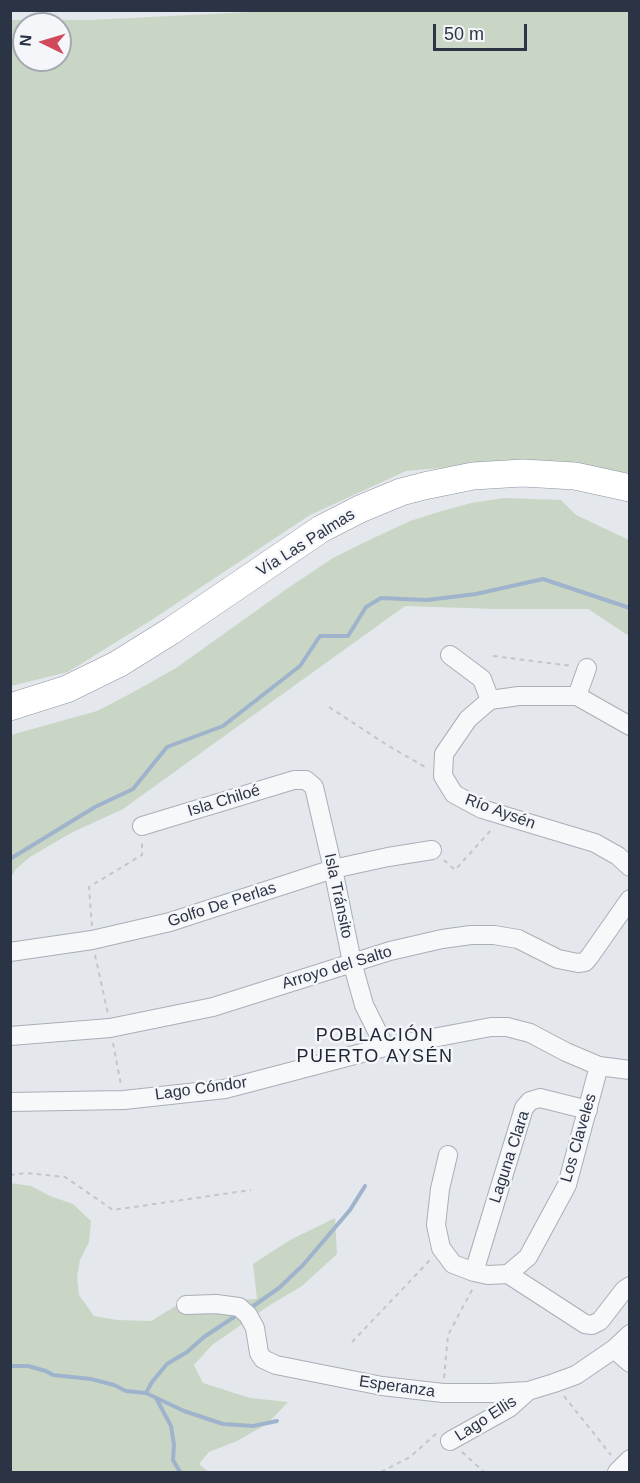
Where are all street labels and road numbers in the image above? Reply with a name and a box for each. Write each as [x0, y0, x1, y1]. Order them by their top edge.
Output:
street label: Vía Las Palmas [253, 505, 359, 581]
street label: Isla Chiloé [185, 781, 263, 821]
street label: Río Aysén [462, 790, 538, 834]
street label: Isla Tránsito [320, 852, 356, 940]
street label: Golfo De Perlas [165, 878, 279, 932]
street label: Arroyo del Salto [280, 942, 394, 994]
street label: Lago Cóndor [154, 1073, 248, 1105]
street label: Los Claveles [557, 1091, 601, 1185]
street label: Laguna Clara [486, 1108, 534, 1206]
street label: Esperanza [358, 1372, 436, 1402]
street label: Lago Ellis [452, 1392, 520, 1446]

